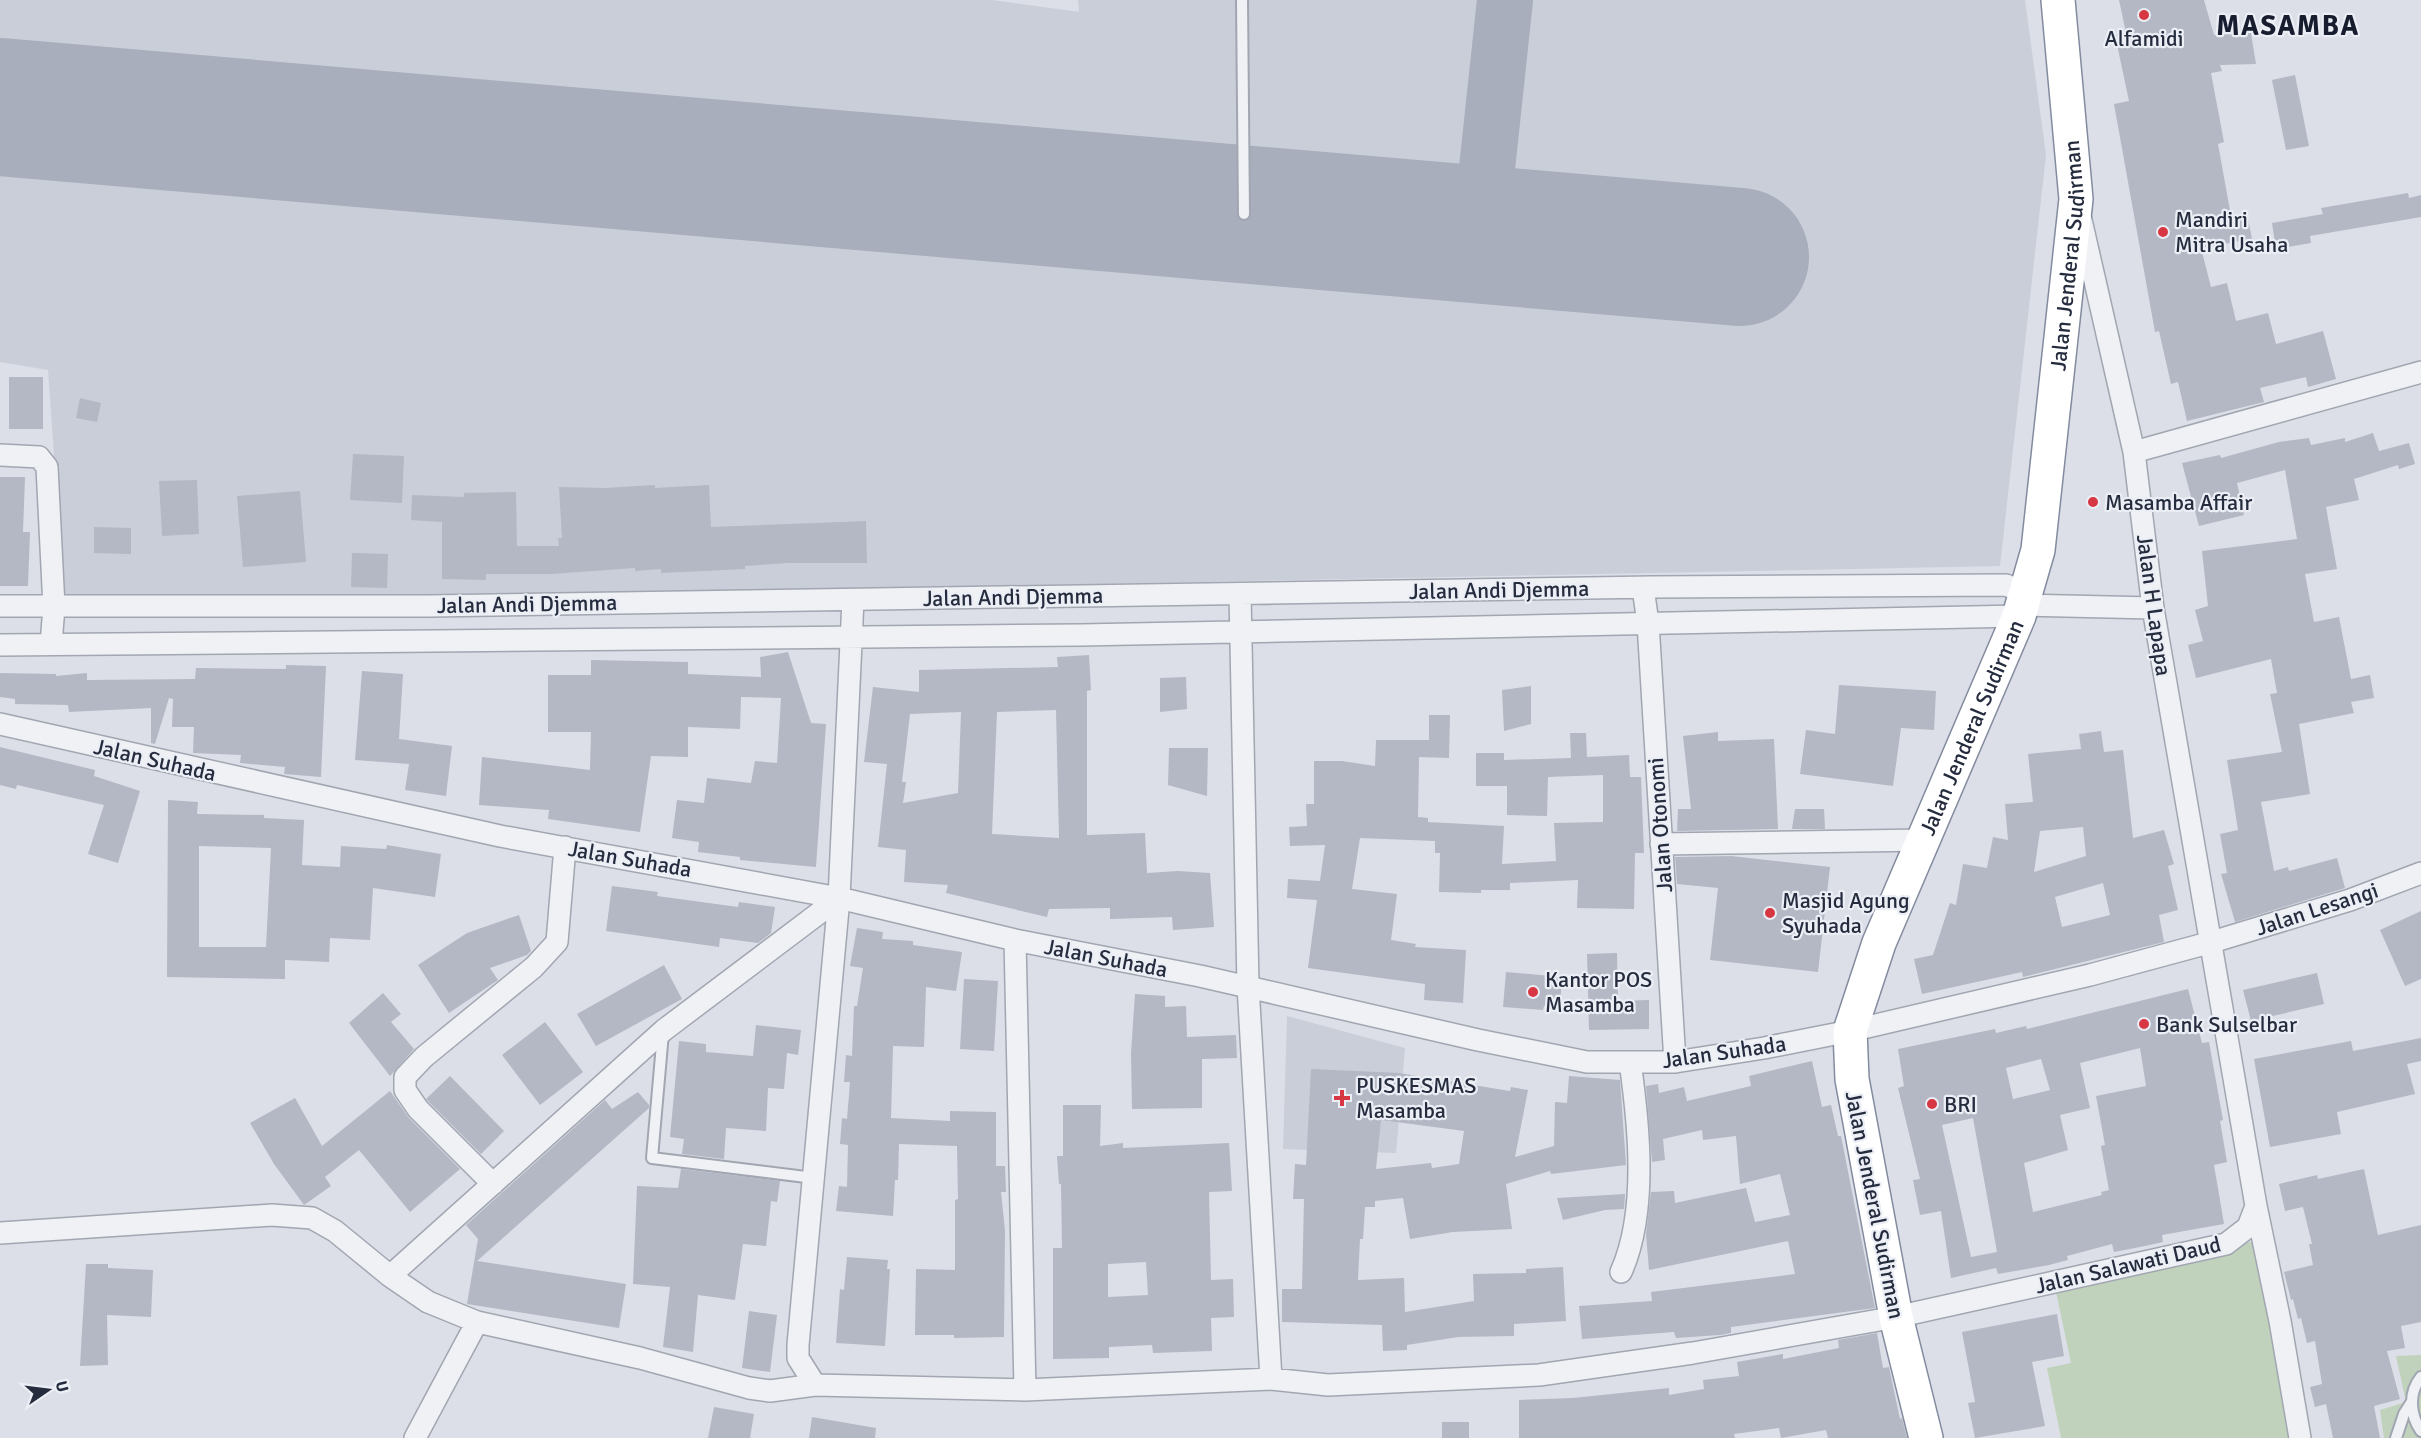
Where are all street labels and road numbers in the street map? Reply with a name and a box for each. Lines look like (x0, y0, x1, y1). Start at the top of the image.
street label: Jalan Jenderal Sudirman (2044, 139, 2090, 372)
street label: Jalan H Lapapa (2131, 532, 2177, 678)
street label: Jalan Andi Djemma (1409, 575, 1589, 605)
street label: Jalan Andi Djemma (923, 582, 1103, 612)
street label: Jalan Andi Djemma (437, 589, 617, 619)
street label: Jalan Jenderal Sudirman (1913, 616, 2029, 839)
street label: Jalan Suhada (91, 733, 219, 787)
street label: Jalan Otonomi (1642, 757, 1678, 893)
street label: Jalan Suhada (566, 835, 694, 883)
street label: Jalan Lesangi (2252, 877, 2382, 941)
street label: Jalan Suhada (1042, 933, 1170, 983)
street label: Jalan Suhada (1660, 1030, 1788, 1074)
street label: Jalan Jenderal Sudirman (1840, 1089, 1910, 1321)
street label: Jalan Salawati Daud (2032, 1230, 2224, 1300)

